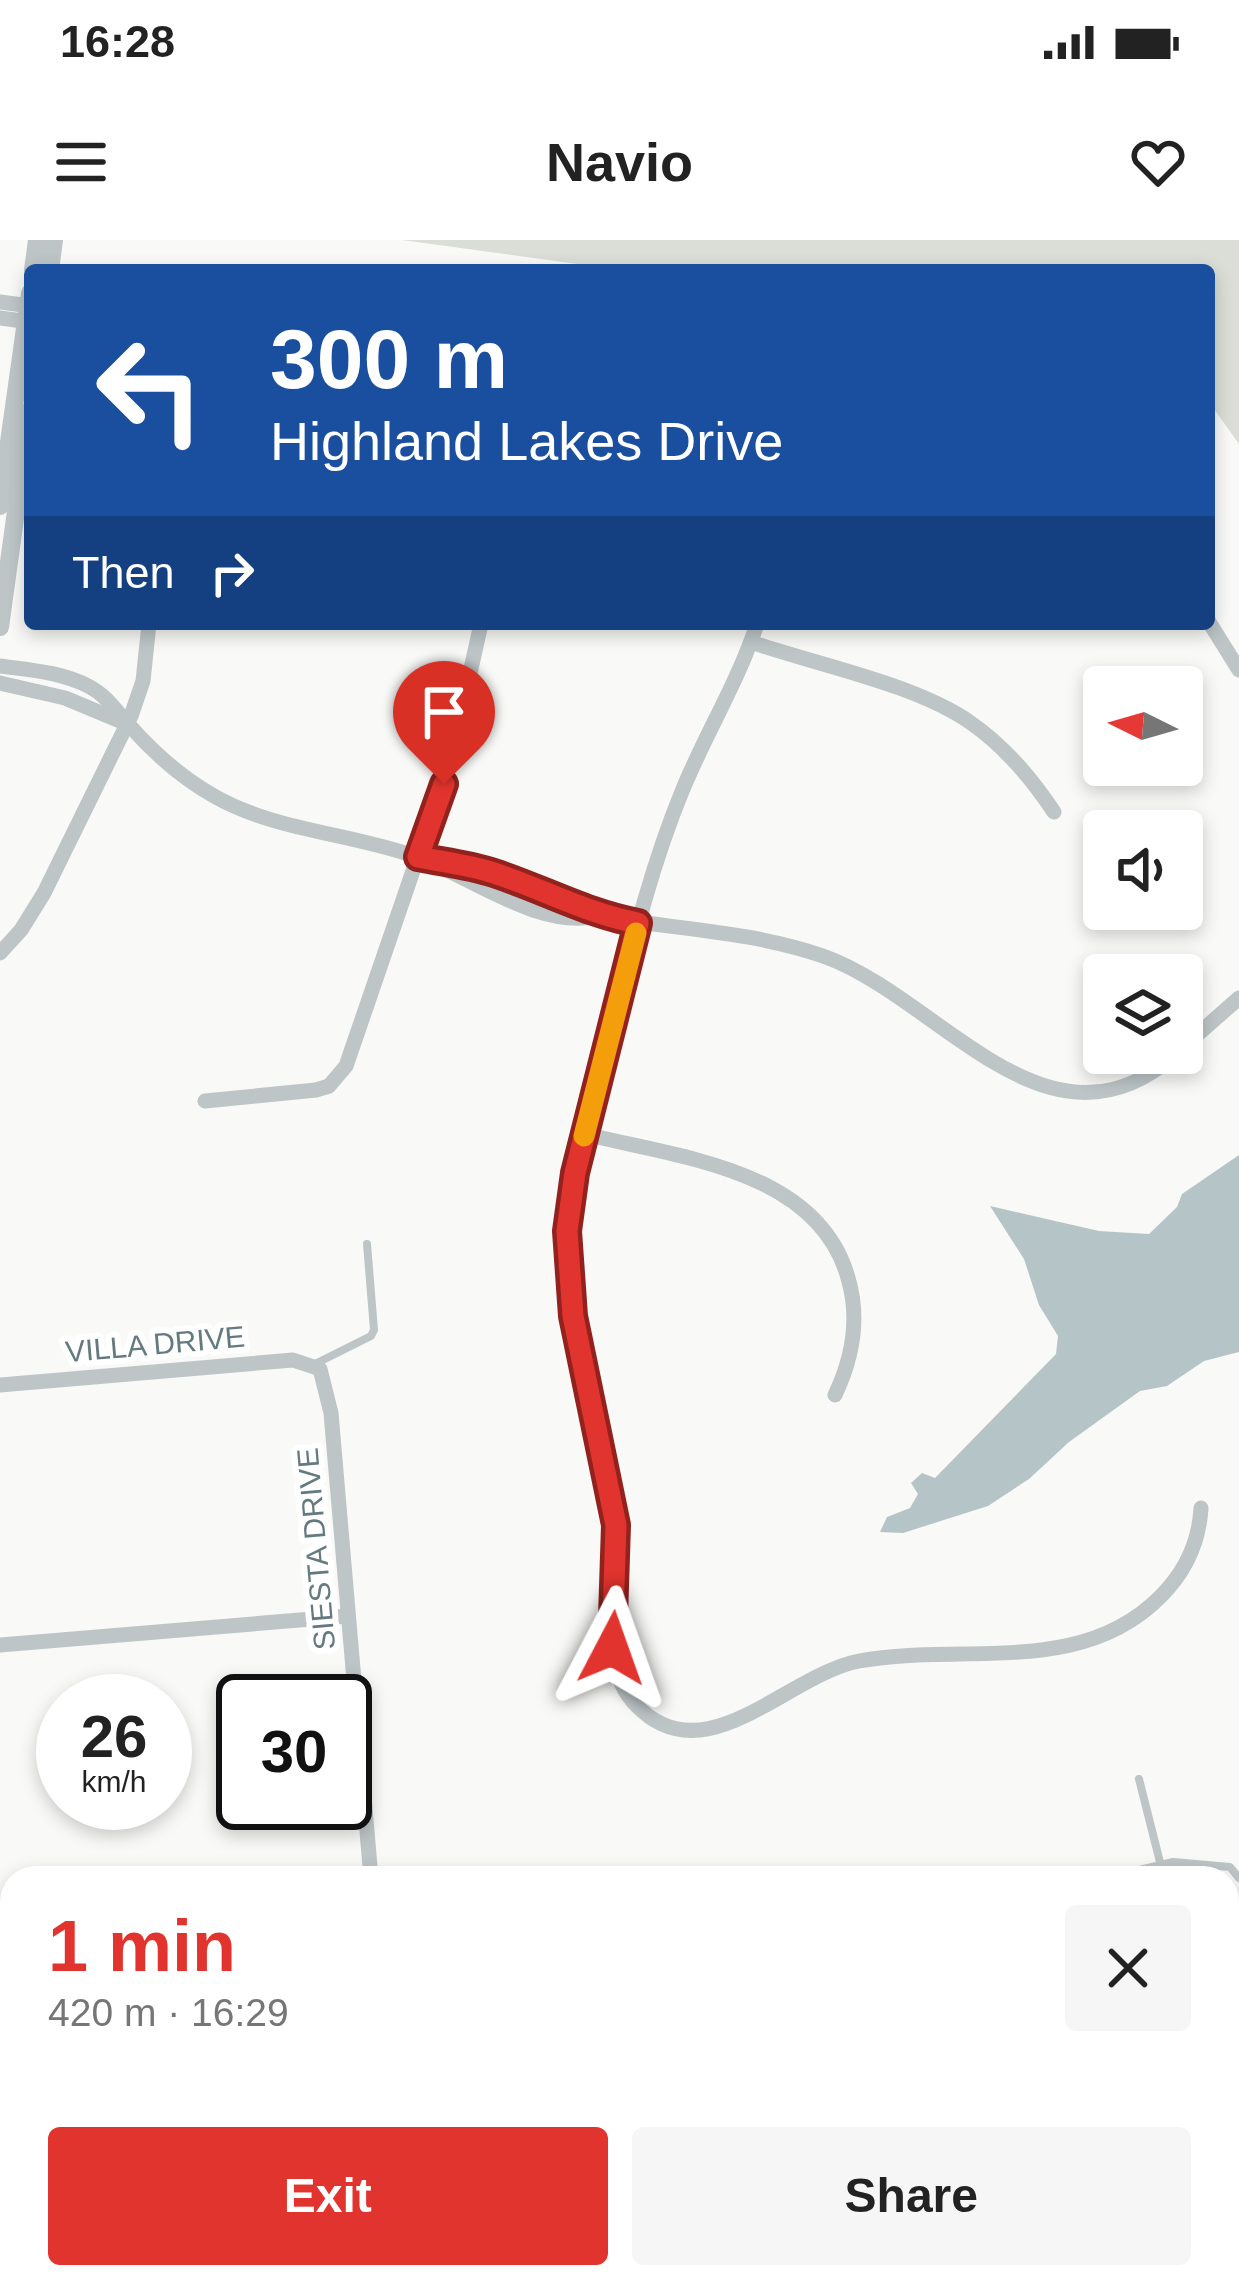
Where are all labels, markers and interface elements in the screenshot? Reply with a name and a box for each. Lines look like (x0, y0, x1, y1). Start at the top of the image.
text: 16:28 (60, 16, 175, 67)
icon: menu (48, 129, 114, 195)
icon: heart (1125, 129, 1191, 195)
text: Navio (546, 132, 693, 192)
icon: left (72, 312, 228, 468)
text: 300 m (270, 312, 508, 406)
text: Highland Lakes Drive (270, 411, 783, 471)
icon: right (199, 540, 265, 606)
text: Then (72, 547, 175, 598)
pin (393, 661, 495, 784)
north arrow (1083, 666, 1203, 786)
map controls (1083, 666, 1203, 1074)
icon: arrive (411, 679, 477, 745)
button: sound (1083, 810, 1203, 930)
button: layers (1083, 954, 1203, 1074)
street label: VILLA DRIVE (64, 1320, 246, 1368)
street label: SIESTA DRIVE (291, 1447, 341, 1651)
position arrow (549, 1585, 675, 1711)
speed limit sign: 30 (216, 1674, 372, 1830)
text: 26 (81, 1703, 147, 1770)
text: km/h (81, 1765, 147, 1798)
button: close (1065, 1905, 1191, 2031)
text: 1 min (48, 1906, 236, 1986)
text: 420 m · 16:29 (48, 1991, 289, 2034)
button: Exit (48, 2127, 608, 2265)
button: Share (632, 2127, 1191, 2265)

